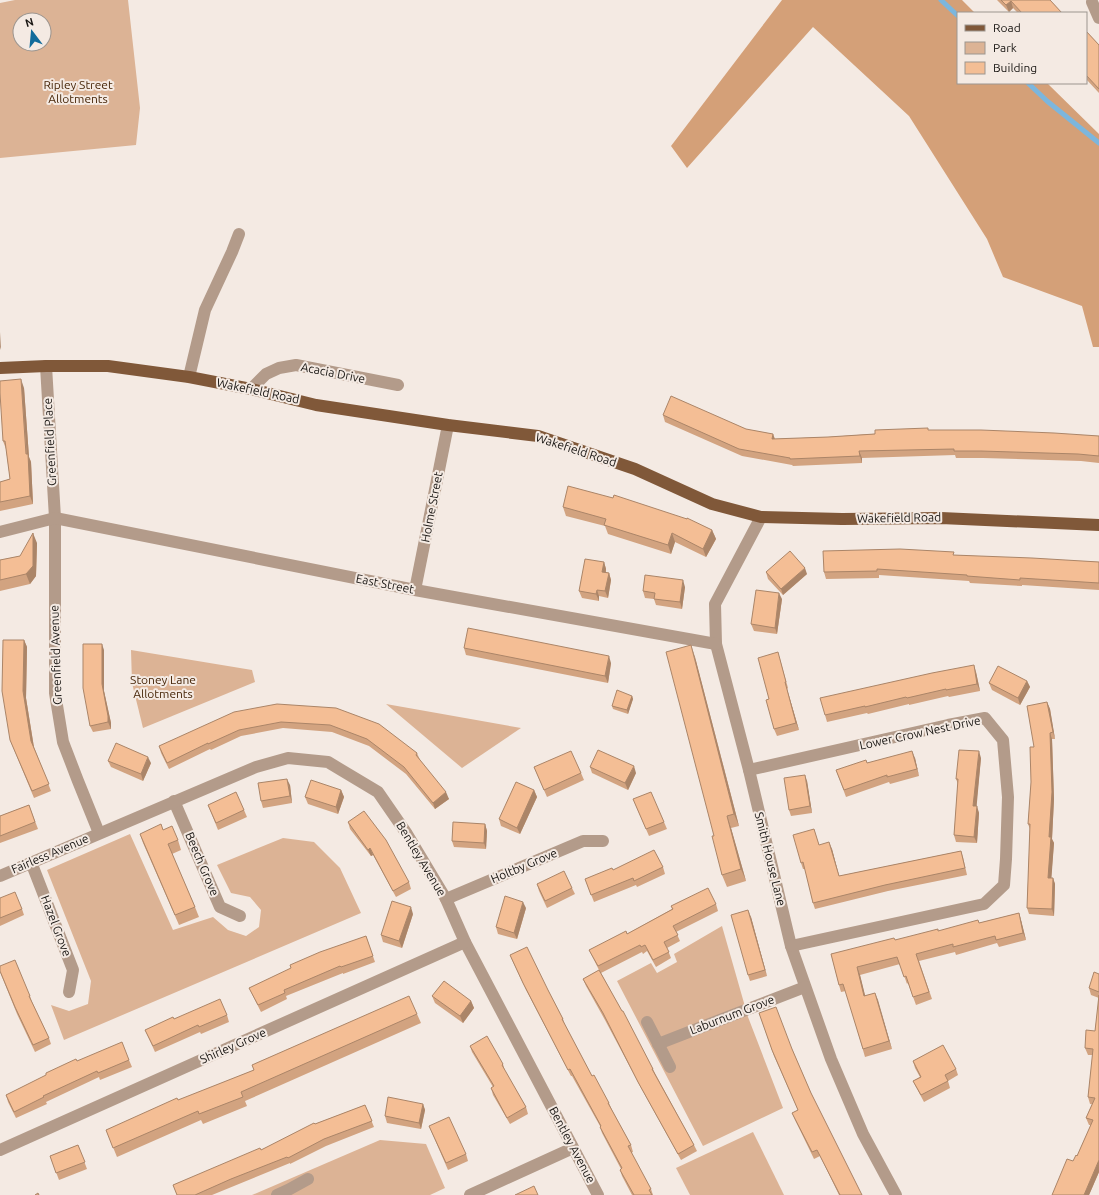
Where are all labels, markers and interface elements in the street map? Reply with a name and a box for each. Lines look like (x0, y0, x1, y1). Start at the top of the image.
north arrow (12, 12, 52, 52)
legend (957, 12, 1087, 84)
text: N (24, 15, 35, 29)
text: Road (993, 21, 1021, 34)
text: Park (993, 41, 1017, 54)
text: Building (993, 61, 1037, 74)
park label: Ripley Street Allotments (43, 78, 113, 105)
street label: Acacia Drive (300, 360, 366, 385)
street label: Wakefield Road (216, 375, 301, 406)
street label: Greenfield Place (41, 398, 58, 486)
street label: Wakefield Road (534, 430, 618, 469)
street label: Holme Street (418, 470, 445, 543)
street label: Wakefield Road (857, 510, 941, 525)
street label: East Street (355, 571, 416, 596)
street label: Greenfield Avenue (47, 605, 64, 705)
park label: Stoney Lane Allotments (130, 673, 196, 700)
street label: Lower Crow Nest Drive (858, 713, 982, 752)
street label: Smith House Lane (753, 811, 788, 907)
street label: Bentley Avenue (394, 819, 449, 898)
street label: Beech Grove (183, 830, 222, 898)
street label: Fairless Avenue (9, 831, 90, 876)
street label: Holtby Grove (489, 846, 559, 885)
street label: Hazel Grove (39, 893, 74, 958)
street label: Laburnum Grove (688, 992, 776, 1037)
street label: Shirley Grove (198, 1025, 268, 1066)
street label: Bentley Avenue (547, 1104, 598, 1185)

